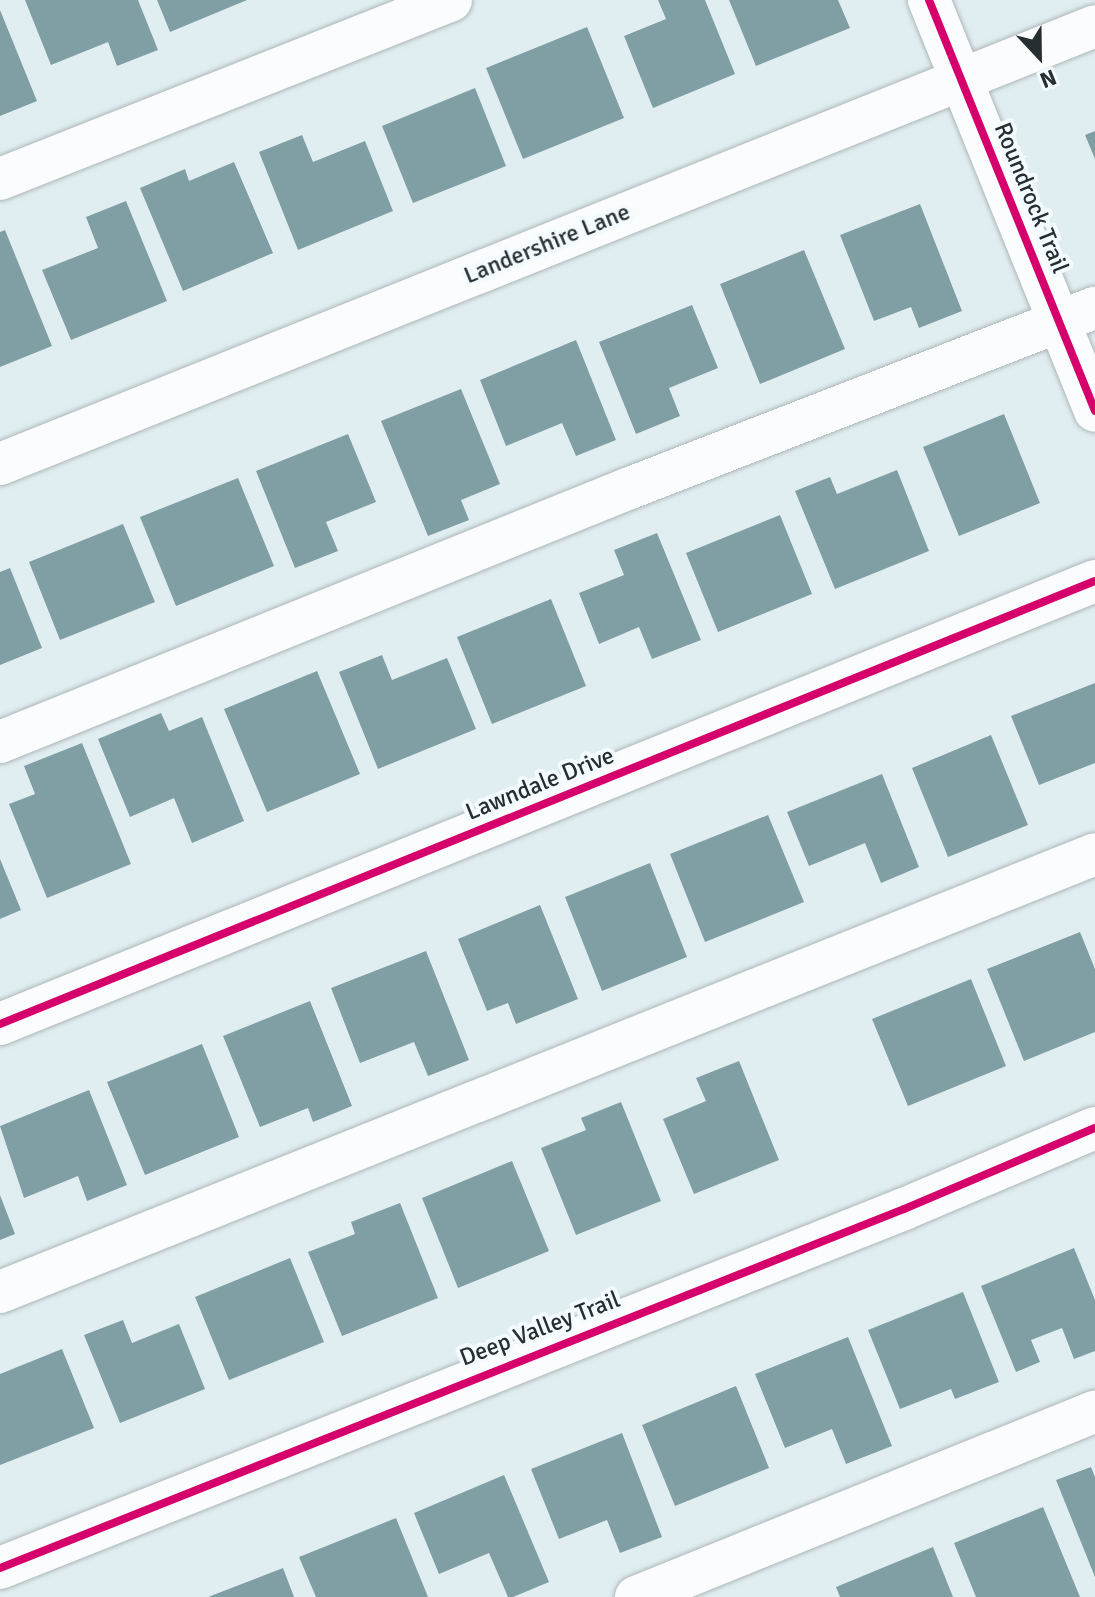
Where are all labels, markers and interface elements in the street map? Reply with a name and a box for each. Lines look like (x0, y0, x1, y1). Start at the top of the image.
north arrow (999, 16, 1079, 96)
text: N (1036, 63, 1060, 94)
street label: Roundrock Trail (988, 118, 1074, 278)
street label: Landershire Lane (460, 198, 634, 290)
street label: Lawndale Drive (462, 741, 618, 827)
street label: Deep Valley Trail (456, 1285, 624, 1373)

